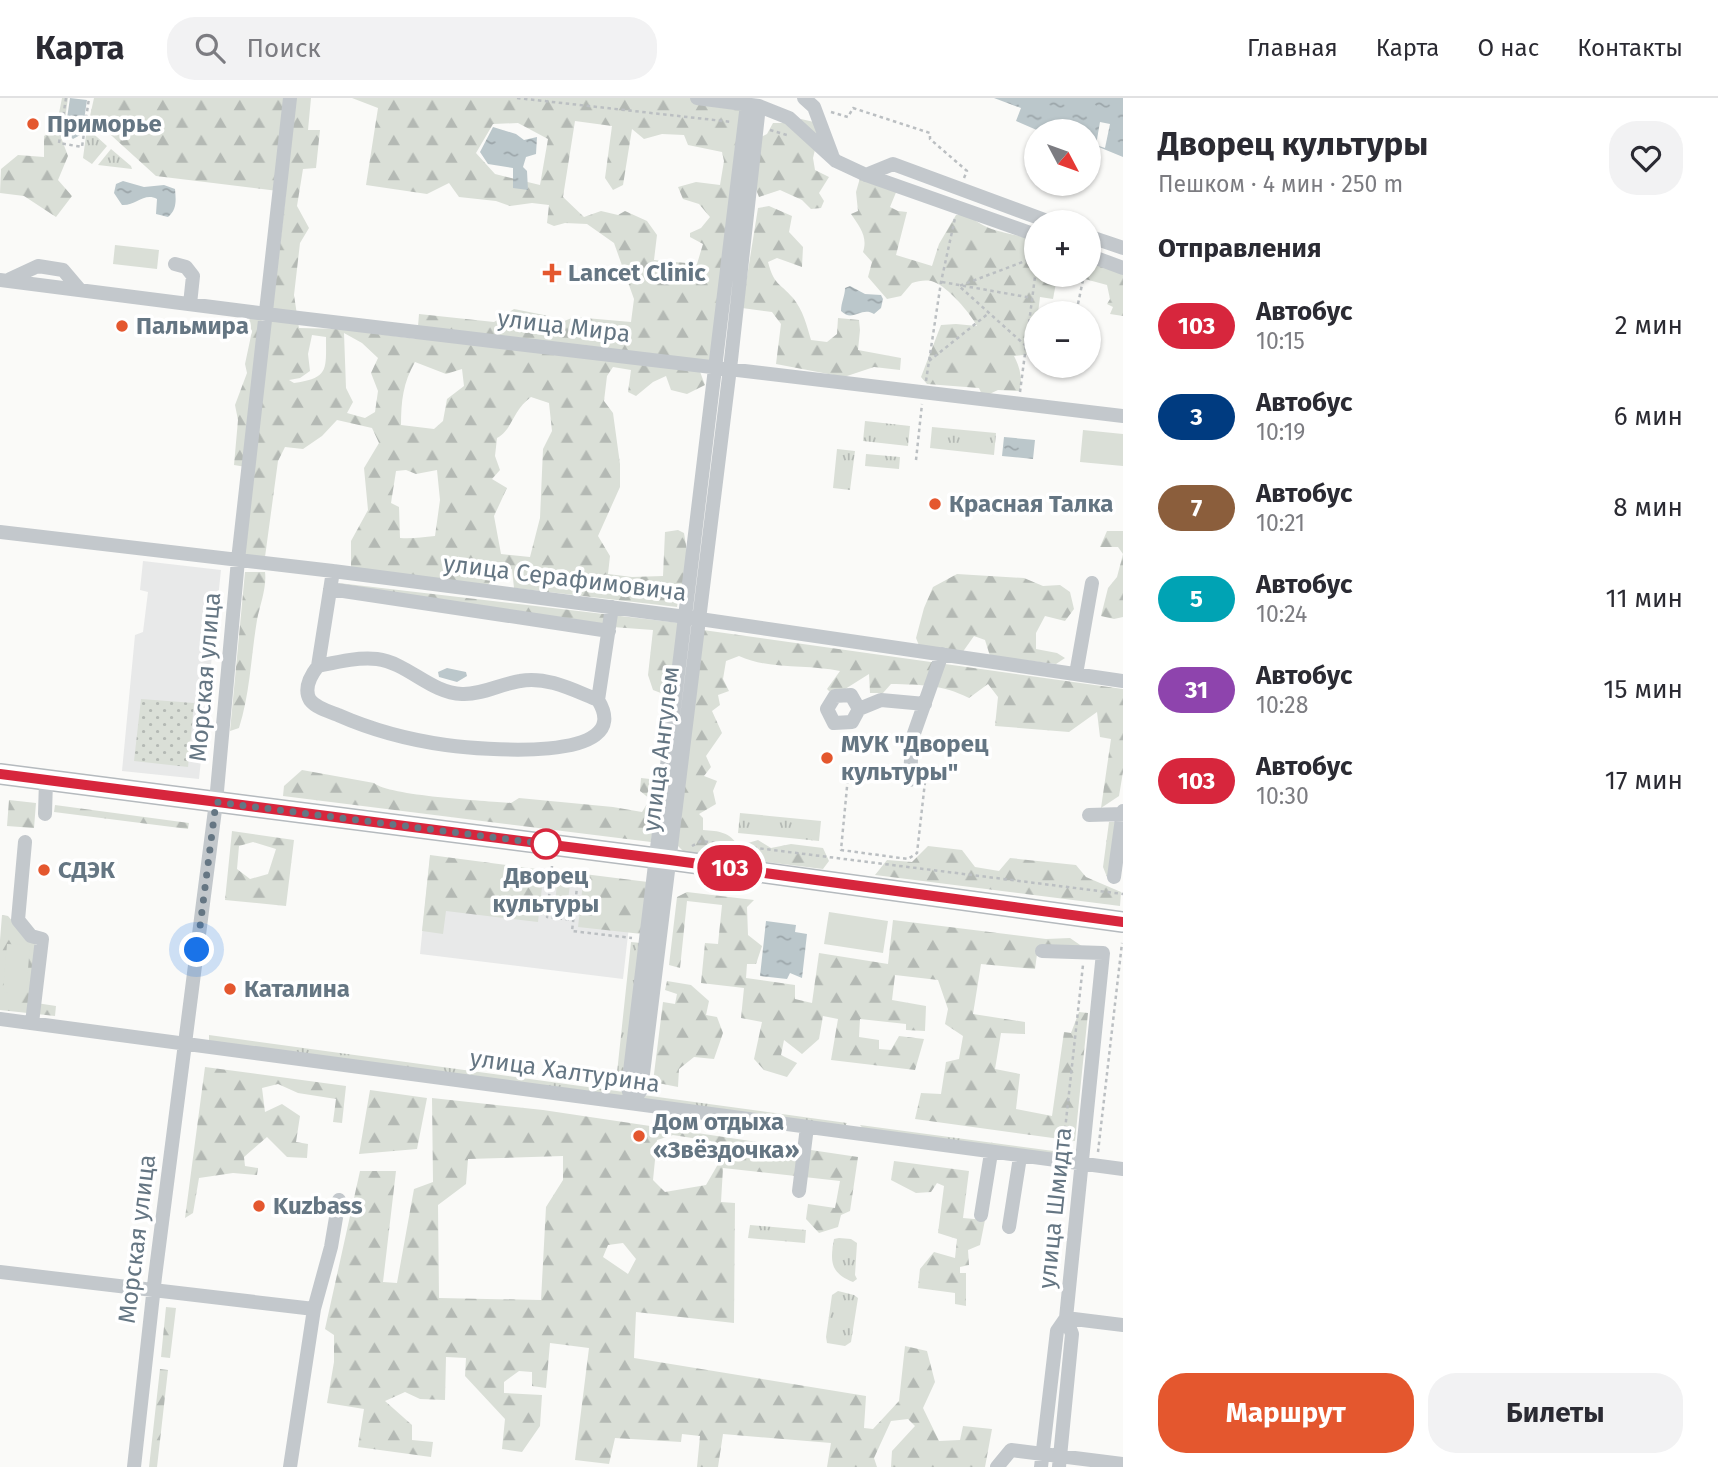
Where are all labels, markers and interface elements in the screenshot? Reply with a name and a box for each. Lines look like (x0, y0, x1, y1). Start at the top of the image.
search box (167, 17, 657, 80)
text: Карта (35, 28, 125, 68)
icon: search (191, 29, 229, 67)
text: Поиск (247, 33, 321, 64)
text: Главная (1247, 34, 1338, 62)
text: Карта (1376, 34, 1439, 62)
text: О нас (1477, 34, 1539, 62)
text: Контакты (1577, 34, 1683, 62)
place label: Приморье (47, 110, 162, 138)
marker: Приморье (25, 116, 41, 132)
north arrow (1024, 119, 1101, 196)
map controls (1024, 119, 1101, 378)
button: heart (1609, 121, 1683, 195)
text: Дворец культуры (1158, 124, 1428, 164)
text: Пешком · 4 мин · 250 m (1158, 170, 1403, 198)
button: + (1024, 210, 1101, 287)
text: Отправления (1158, 233, 1321, 264)
place label: Lancet Clinic (568, 259, 706, 287)
marker: Lancet Clinic (542, 263, 562, 283)
text: Автобус (1256, 296, 1353, 327)
button: − (1024, 301, 1101, 378)
street label: улица Мира (496, 304, 632, 348)
text: 2 мин (1615, 310, 1683, 341)
place label: Пальмира (136, 312, 249, 340)
text: 103 (1178, 312, 1215, 340)
marker: Пальмира (114, 318, 130, 334)
text: 10:15 (1256, 327, 1305, 355)
text: Автобус (1256, 387, 1353, 418)
text: 6 мин (1614, 401, 1683, 432)
text: 3 (1190, 403, 1203, 431)
text: 10:19 (1256, 418, 1305, 446)
text: Автобус (1256, 478, 1353, 509)
place label: Красная Талка (949, 490, 1114, 518)
text: 8 мин (1613, 492, 1683, 523)
text: 7 (1191, 494, 1202, 522)
marker: Красная Талка (927, 496, 943, 512)
text: 10:21 (1256, 509, 1305, 537)
street label: улица Серафимовича (442, 549, 688, 607)
text: Автобус (1256, 569, 1353, 600)
text: 11 мин (1605, 583, 1683, 614)
text: 5 (1190, 585, 1203, 613)
street label: Морская улица (184, 591, 226, 763)
text: 10:24 (1256, 600, 1307, 628)
text: Автобус (1256, 660, 1353, 691)
street label: улица Ангулем (637, 665, 685, 833)
text: 15 мин (1603, 674, 1683, 705)
text: 31 (1185, 676, 1208, 704)
text: 10:28 (1256, 691, 1308, 719)
place label: МУК "Дворец культуры" (841, 730, 989, 786)
marker: МУК "Дворец культуры" (819, 750, 835, 766)
text: Автобус (1256, 751, 1353, 782)
text: 17 мин (1605, 765, 1683, 796)
text: 103 (1178, 767, 1215, 795)
text: 10:30 (1256, 782, 1309, 810)
marker: Дворец культуры (531, 829, 561, 859)
line badge: 103 (690, 845, 770, 891)
text: 103 (711, 854, 749, 882)
place label: СДЭК (58, 856, 116, 884)
marker: СДЭК (36, 862, 52, 878)
place label: Дворец культуры (493, 862, 599, 918)
your location (179, 932, 214, 967)
place label: Каталина (244, 975, 350, 1003)
marker: Каталина (222, 981, 238, 997)
street label: улица Халтурина (468, 1044, 662, 1098)
place label: Дом отдыха «Звёздочка» (652, 1108, 800, 1164)
street label: улица Шмидта (1033, 1126, 1077, 1290)
marker: Дом отдыха «Звёздочка» (631, 1128, 647, 1144)
street label: Морская улица (113, 1153, 161, 1325)
place label: Kuzbass (273, 1192, 363, 1220)
marker: Kuzbass (251, 1198, 267, 1214)
button: Маршрут (1158, 1373, 1414, 1453)
button: Билеты (1428, 1373, 1683, 1453)

